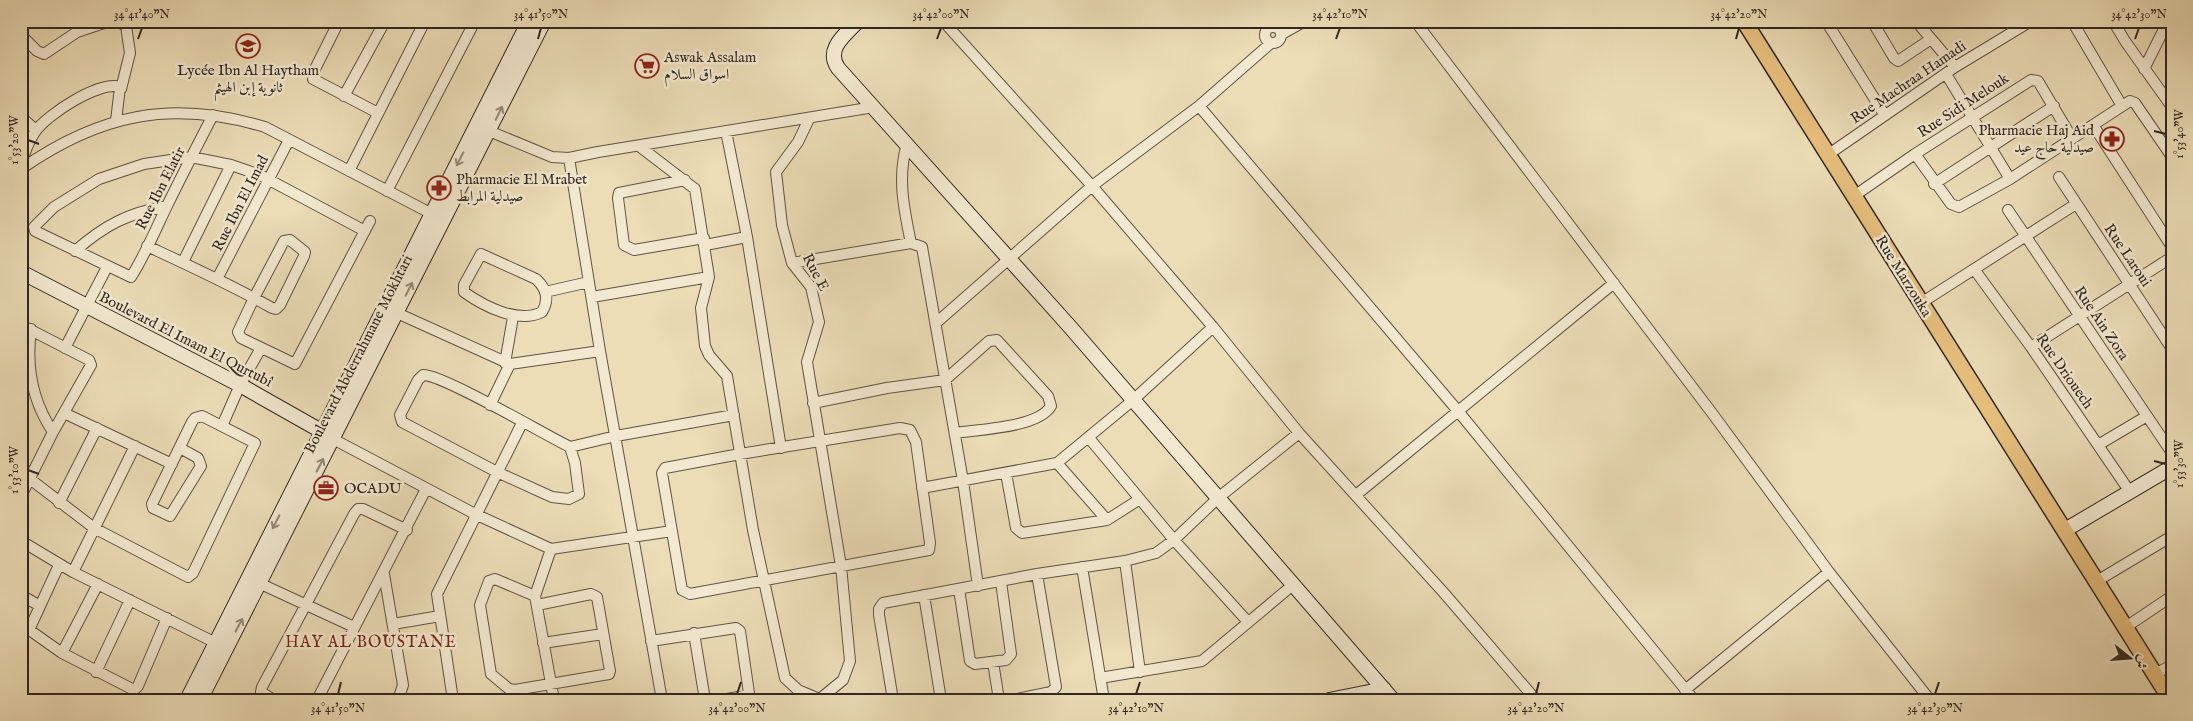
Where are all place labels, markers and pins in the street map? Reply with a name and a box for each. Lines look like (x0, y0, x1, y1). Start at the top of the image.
school or university icon: Lycée Ibn Al Haytham ثانوية إبن الهيثم (235, 33, 261, 59)
place label: Aswak Assalam اسواق السلام (663, 48, 757, 87)
supermarket icon: Aswak Assalam اسواق السلام (634, 53, 660, 79)
place label: Lycée Ibn Al Haytham ثانوية إبن الهيثم (177, 61, 319, 102)
place label: Pharmacie Haj Aid صيدلية حاج عيد (1978, 121, 2095, 160)
pharmacy icon: Pharmacie Haj Aid صيدلية حاج عيد (2099, 126, 2125, 152)
place label: Pharmacie El Mrabet صيدلية المرابط (456, 170, 587, 206)
pharmacy icon: Pharmacie El Mrabet صيدلية المرابط (426, 175, 452, 201)
office icon: OCADU (313, 475, 339, 501)
place label: OCADU (344, 479, 402, 498)

